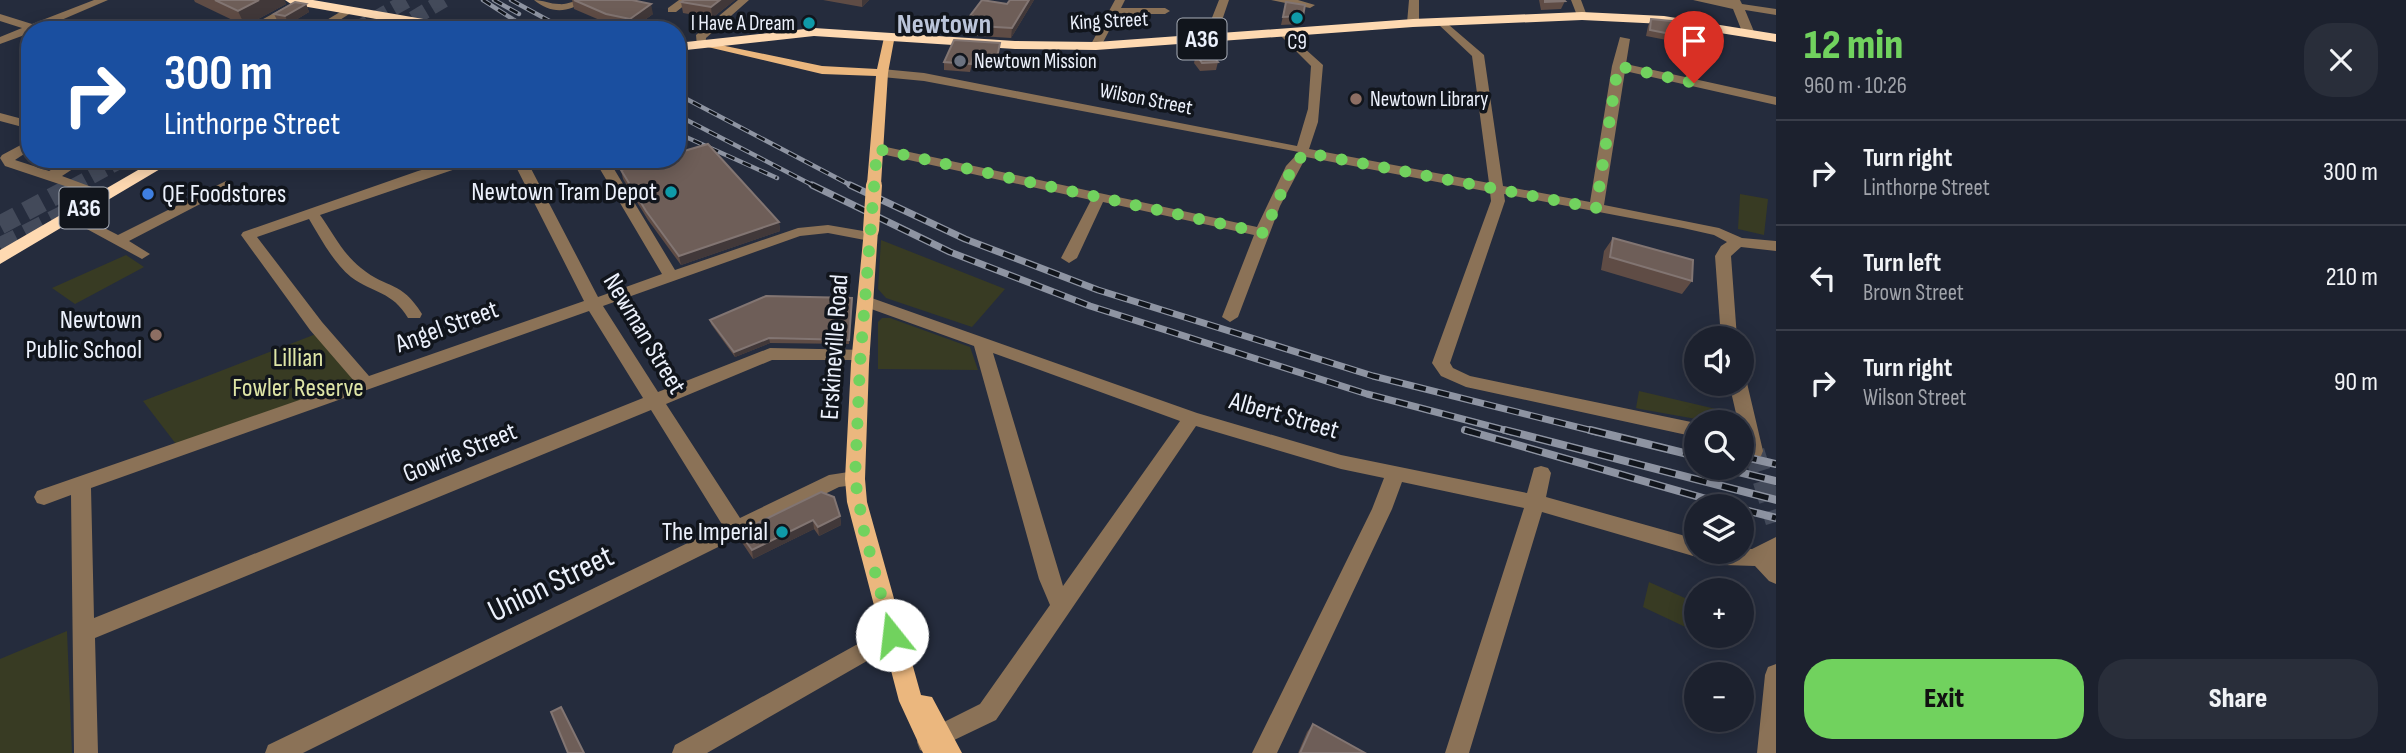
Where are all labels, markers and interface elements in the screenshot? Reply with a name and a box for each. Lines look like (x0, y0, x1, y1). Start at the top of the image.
street label: King Street (1069, 6, 1149, 36)
district label: Newtown (897, 8, 991, 41)
marker: C9 (1289, 10, 1305, 26)
place label: I Have A Dream (691, 11, 795, 36)
pin (1664, 11, 1724, 83)
marker: I Have A Dream (801, 15, 817, 31)
road number: A36 (1178, 18, 1226, 60)
text: 12 min (1804, 20, 1903, 71)
icon: arrive (1675, 22, 1713, 60)
button: close (2304, 23, 2378, 97)
place label: C9 (1287, 30, 1307, 55)
text: 300 m (164, 45, 273, 104)
icon: right (49, 49, 140, 140)
place label: Newtown Mission (974, 49, 1097, 74)
marker: Newtown Mission (952, 53, 968, 69)
text: 960 m · 10:26 (1804, 72, 1907, 100)
street label: Wilson Street (1097, 78, 1195, 120)
place label: Newtown Library (1370, 87, 1488, 112)
marker: Newtown Library (1348, 91, 1364, 107)
text: Linthorpe Street (164, 105, 340, 144)
text: Turn right (1863, 143, 1952, 174)
icon: right (1804, 154, 1842, 192)
text: 300 m (2323, 157, 2378, 188)
text: Linthorpe Street (1863, 174, 1990, 202)
place label: Newtown Tram Depot (471, 177, 657, 208)
place label: QE Foodstores (162, 179, 286, 210)
marker: Newtown Tram Depot (663, 184, 679, 200)
marker: QE Foodstores (140, 186, 156, 202)
road number: A36 (60, 188, 108, 229)
text: Turn left (1863, 248, 1941, 279)
icon: left (1804, 259, 1842, 297)
text: 210 m (2326, 262, 2378, 293)
street label: Newman Street (596, 268, 692, 400)
street label: Erskineville Road (814, 273, 856, 421)
text: Brown Street (1863, 279, 1964, 307)
street label: Angel Street (390, 294, 503, 360)
place label: Newtown Public School (26, 305, 142, 366)
map controls (1684, 326, 1754, 732)
button: sound (1684, 326, 1754, 396)
marker: Newtown Public School (148, 327, 164, 343)
park label: Lillian Fowler Reserve (232, 343, 364, 404)
text: Turn right (1863, 353, 1952, 384)
icon: right (1804, 364, 1842, 402)
text: 90 m (2334, 367, 2378, 398)
text: Wilson Street (1863, 384, 1966, 412)
street label: Albert Street (1225, 385, 1342, 446)
button: search (1684, 410, 1754, 480)
street label: Gowrie Street (399, 416, 522, 490)
button: layers (1684, 494, 1754, 564)
place label: The Imperial (662, 517, 768, 548)
marker: The Imperial (774, 524, 790, 540)
street label: Union Street (482, 537, 620, 631)
button: + (1684, 578, 1754, 648)
position arrow (855, 598, 929, 672)
button: Exit (1804, 659, 2084, 739)
button: Share (2098, 659, 2378, 739)
button: − (1684, 662, 1754, 732)

